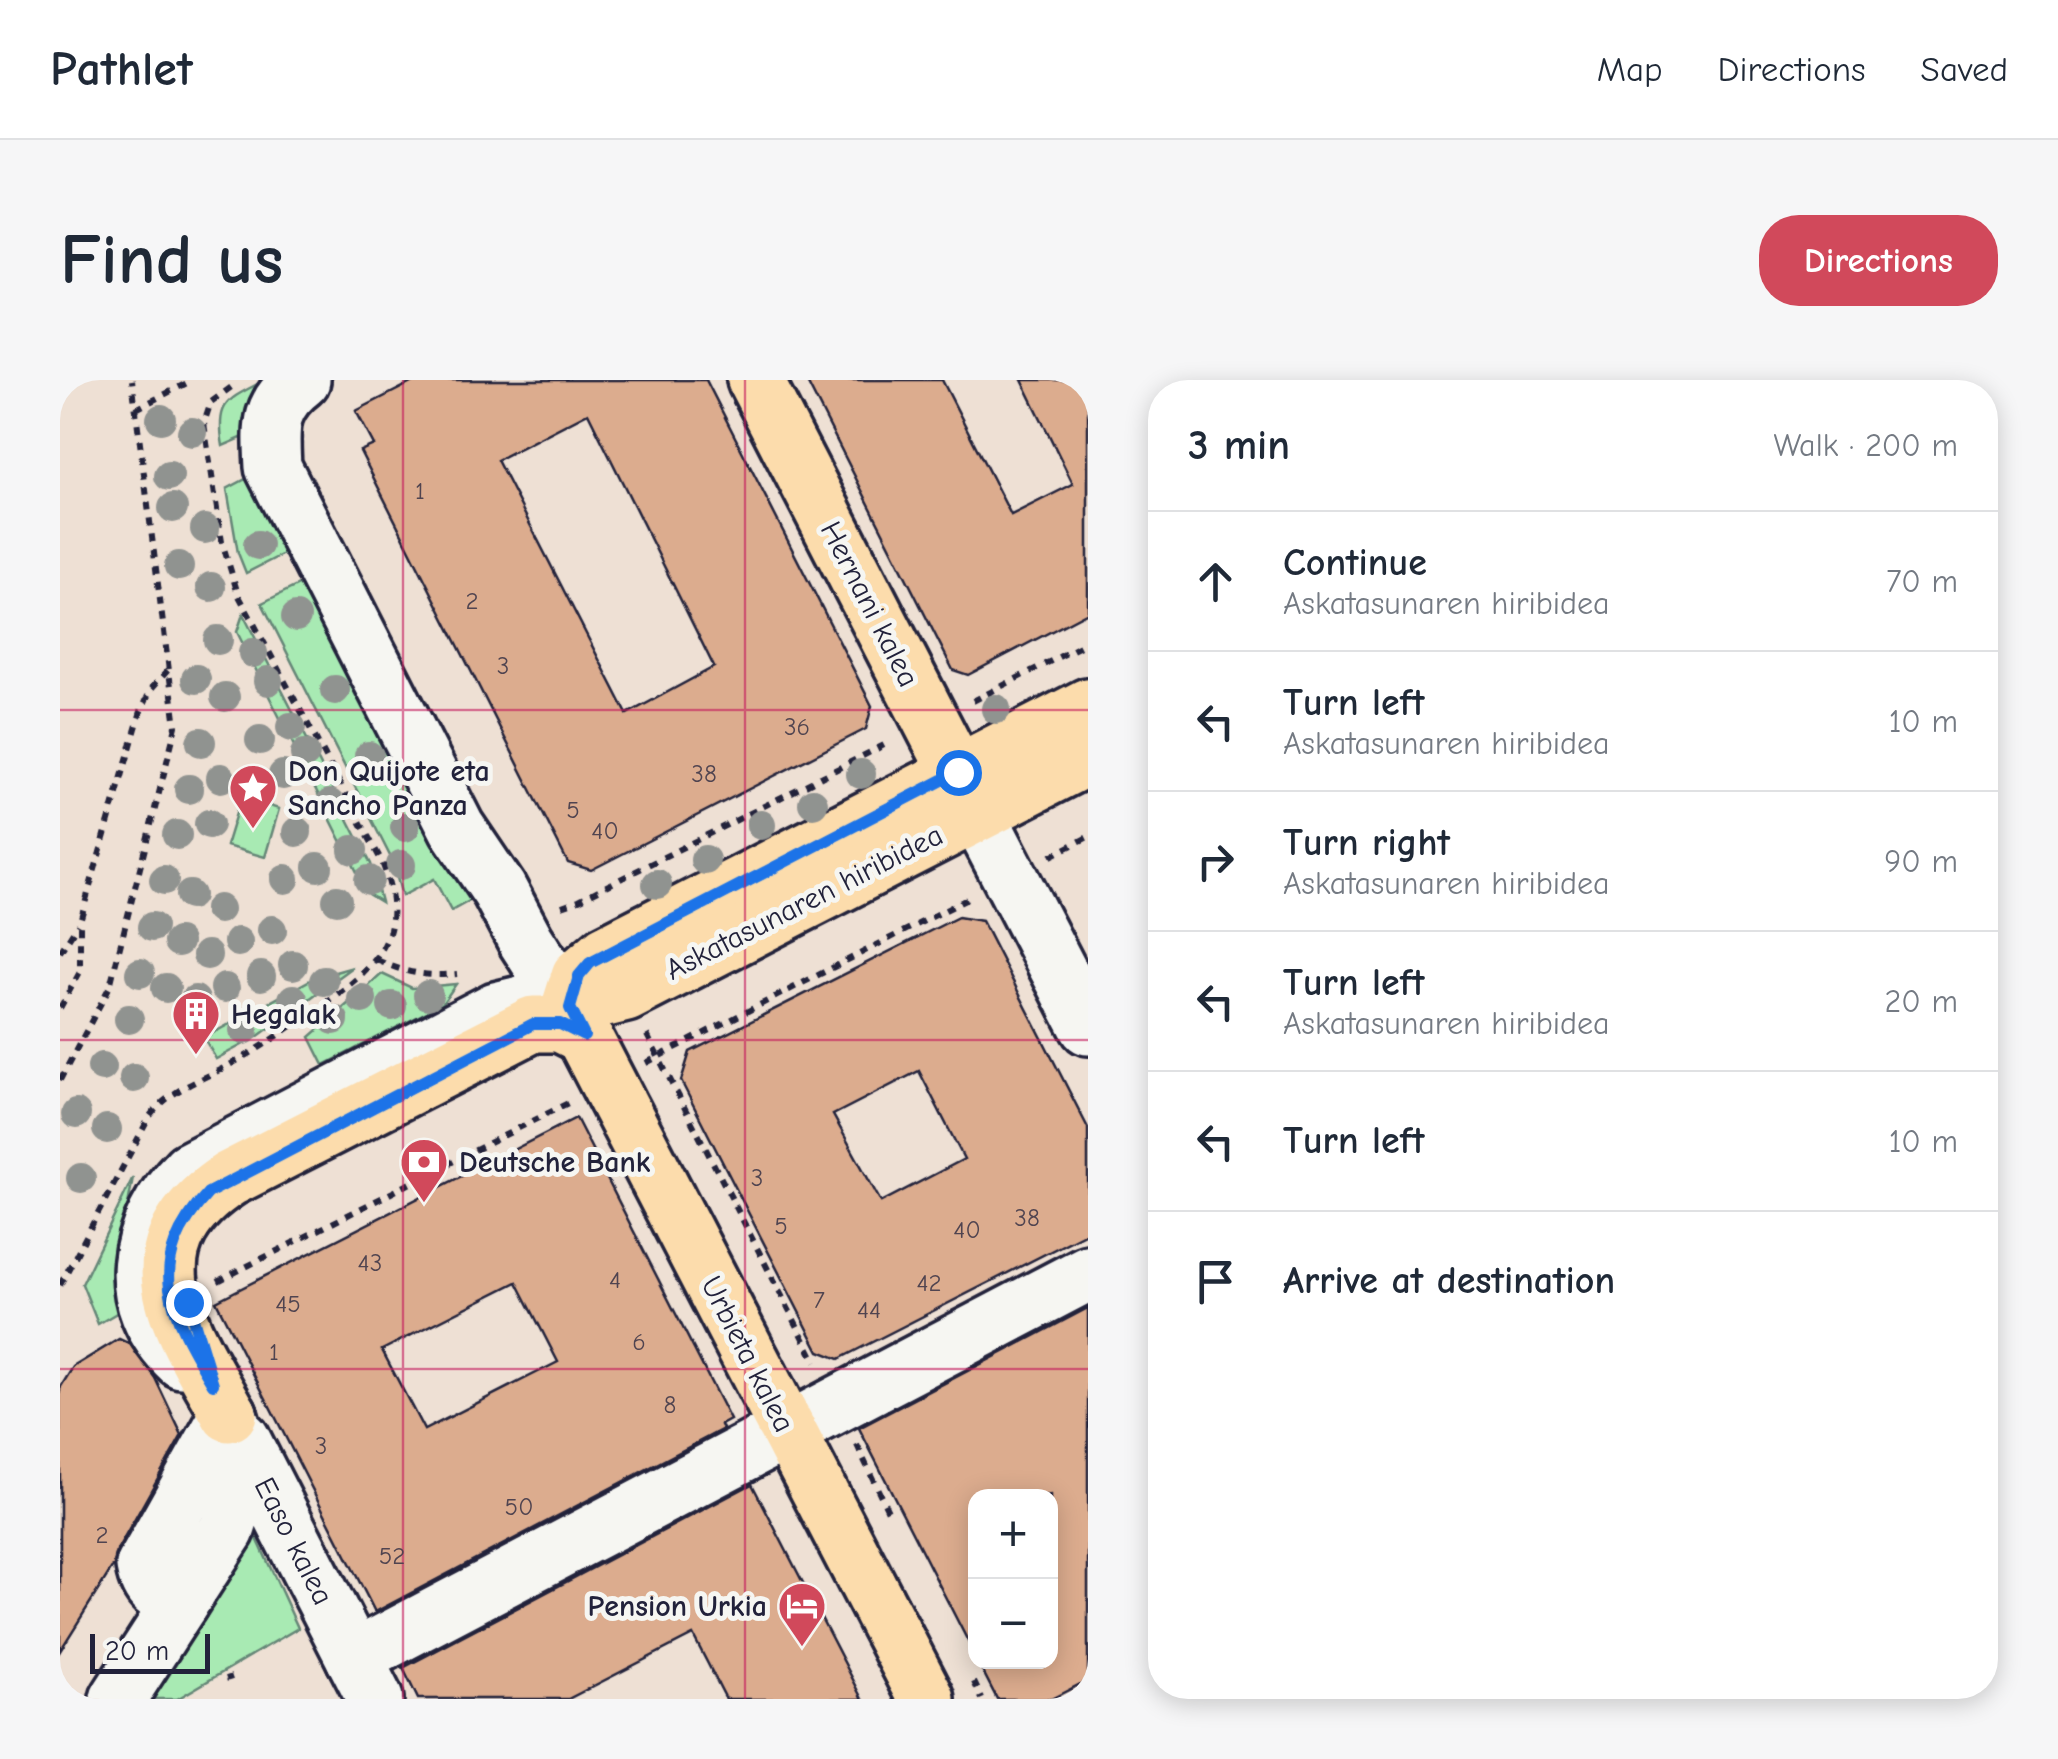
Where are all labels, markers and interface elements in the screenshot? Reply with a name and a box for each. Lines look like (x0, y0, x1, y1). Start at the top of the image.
text: Pathlet (50, 42, 193, 97)
text: Map (1597, 49, 1663, 90)
text: Directions (1718, 49, 1866, 90)
text: Saved (1921, 49, 2008, 90)
button: Directions (1759, 215, 1998, 306)
text: Find us (60, 220, 283, 301)
text: 3 min (1188, 421, 1290, 470)
text: Walk · 200 m (1774, 427, 1958, 464)
house number: 1 (415, 476, 425, 505)
street label: Hernani kalea (813, 516, 926, 693)
text: Continue (1283, 541, 1427, 585)
icon: ahead (1188, 554, 1243, 609)
text: 70 m (1886, 563, 1958, 600)
text: Askatasunaren hiribidea (1283, 585, 1610, 622)
house number: 2 (465, 586, 479, 615)
house number: 3 (497, 651, 509, 680)
text: Turn left (1283, 681, 1424, 725)
icon: left (1188, 694, 1243, 749)
text: 10 m (1889, 703, 1958, 740)
house number: 36 (784, 712, 810, 741)
text: Askatasunaren hiribidea (1283, 725, 1610, 762)
route start (936, 750, 982, 796)
place label: Don Quijote eta Sancho Panza (288, 754, 490, 823)
house number: 38 (691, 759, 717, 788)
place icon: Don Quijote eta Sancho Panza (227, 762, 279, 830)
house number: 5 (566, 795, 580, 824)
house number: 40 (591, 816, 619, 845)
street label: Askatasunaren hiribidea (660, 817, 949, 988)
text: Turn right (1283, 821, 1450, 865)
icon: right (1188, 834, 1243, 889)
text: 90 m (1884, 843, 1958, 880)
text: Askatasunaren hiribidea (1283, 865, 1610, 902)
text: Turn left (1283, 961, 1424, 1005)
icon: left (1188, 974, 1243, 1029)
text: 20 m (1885, 983, 1958, 1020)
building icon: Hegalak (170, 988, 222, 1056)
place label: Hegalak (231, 997, 336, 1032)
text: Askatasunaren hiribidea (1283, 1005, 1610, 1042)
icon: left (1188, 1114, 1243, 1169)
text: Turn left (1283, 1119, 1424, 1163)
text: 10 m (1889, 1123, 1958, 1160)
bank icon: Deutsche Bank (398, 1136, 450, 1204)
place label: Deutsche Bank (459, 1145, 651, 1180)
house number: 3 (751, 1163, 763, 1192)
house number: 38 (1014, 1203, 1040, 1232)
house number: 5 (774, 1211, 788, 1240)
house number: 40 (953, 1215, 981, 1244)
house number: 43 (358, 1248, 382, 1277)
icon: arrive (1188, 1254, 1243, 1309)
text: Arrive at destination (1283, 1259, 1615, 1303)
house number: 4 (609, 1265, 621, 1294)
house number: 42 (916, 1268, 942, 1297)
street label: Urbieta kalea (693, 1270, 802, 1438)
route end (166, 1280, 212, 1326)
house number: 7 (813, 1285, 825, 1314)
house number: 45 (275, 1289, 301, 1318)
house number: 44 (857, 1295, 881, 1324)
house number: 6 (632, 1327, 646, 1356)
house number: 1 (269, 1337, 279, 1366)
house number: 8 (664, 1390, 676, 1419)
house number: 3 (315, 1431, 327, 1460)
street label: Easo kalea (247, 1472, 341, 1611)
map controls (968, 1489, 1058, 1669)
button: + (968, 1489, 1058, 1579)
house number: 50 (505, 1492, 533, 1521)
house number: 2 (95, 1520, 109, 1549)
house number: 52 (379, 1541, 405, 1570)
button: − (968, 1579, 1058, 1669)
hotel icon: Pension Urkia (776, 1580, 828, 1648)
place label: Pension Urkia (588, 1589, 767, 1624)
scale bar (90, 1629, 210, 1674)
text: 20 m (105, 1635, 169, 1667)

